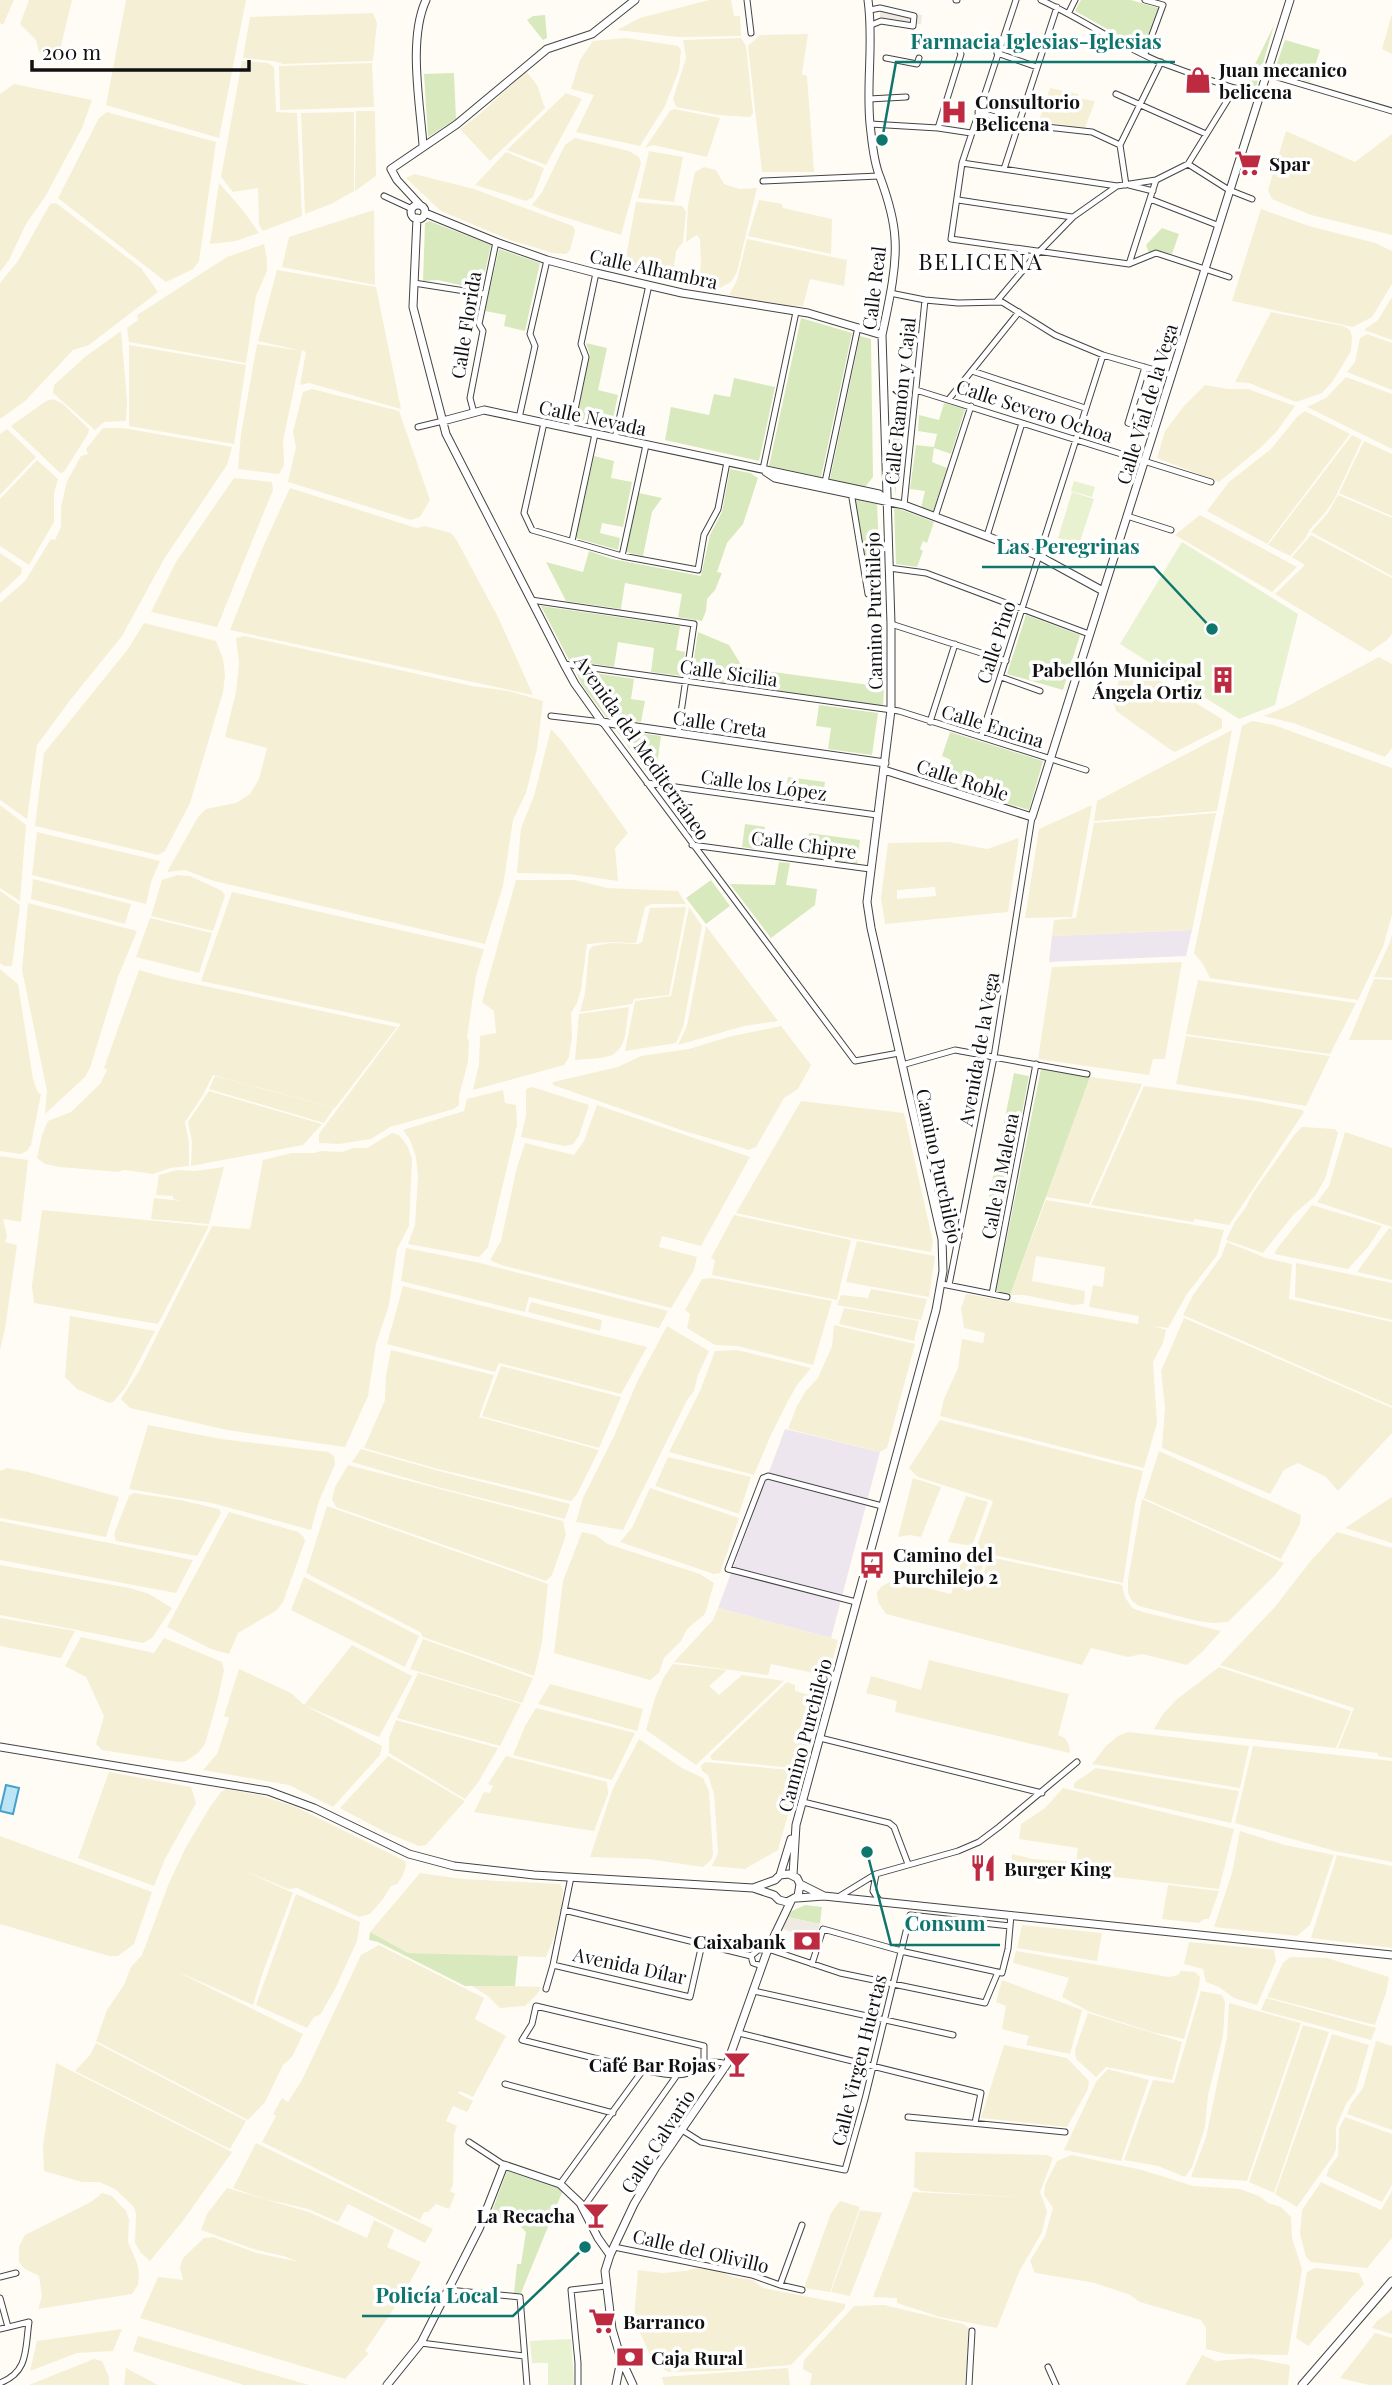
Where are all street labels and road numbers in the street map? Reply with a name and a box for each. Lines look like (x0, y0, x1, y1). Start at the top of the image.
street label: Calle Alhambra (588, 242, 721, 294)
street label: Calle Real (855, 244, 891, 331)
street label: Calle Florida (444, 269, 486, 381)
street label: Calle Ramón y Cajal (877, 315, 921, 486)
street label: Calle Vial de la Vega (1109, 320, 1183, 488)
street label: Calle Severo Ochoa (953, 372, 1117, 448)
street label: Calle Nevada (537, 393, 650, 441)
street label: Camino Purchilejo (859, 532, 887, 690)
street label: Calle Pino (969, 597, 1021, 687)
street label: Avenida del Mediterráneo (569, 649, 717, 845)
street label: Calle Sicilia (678, 652, 780, 692)
street label: Calle Encina (938, 697, 1048, 753)
street label: Calle Creta (671, 704, 769, 743)
street label: Calle Roble (913, 752, 1013, 806)
street label: Calle los López (699, 762, 829, 806)
street label: Calle Chipre (750, 824, 858, 864)
street label: Avenida de la Vega (951, 969, 1004, 1129)
street label: Camino Purchilejo (911, 1086, 969, 1246)
street label: Calle la Malena (974, 1110, 1024, 1241)
street label: Camino Purchilejo (771, 1655, 837, 1815)
street label: Avenida Dílar (570, 1940, 690, 1990)
street label: Calle Virgen Huertas (824, 1972, 892, 2148)
street label: Calle Calvario (614, 2084, 700, 2198)
street label: Calle del Olivillo (630, 2222, 772, 2278)

